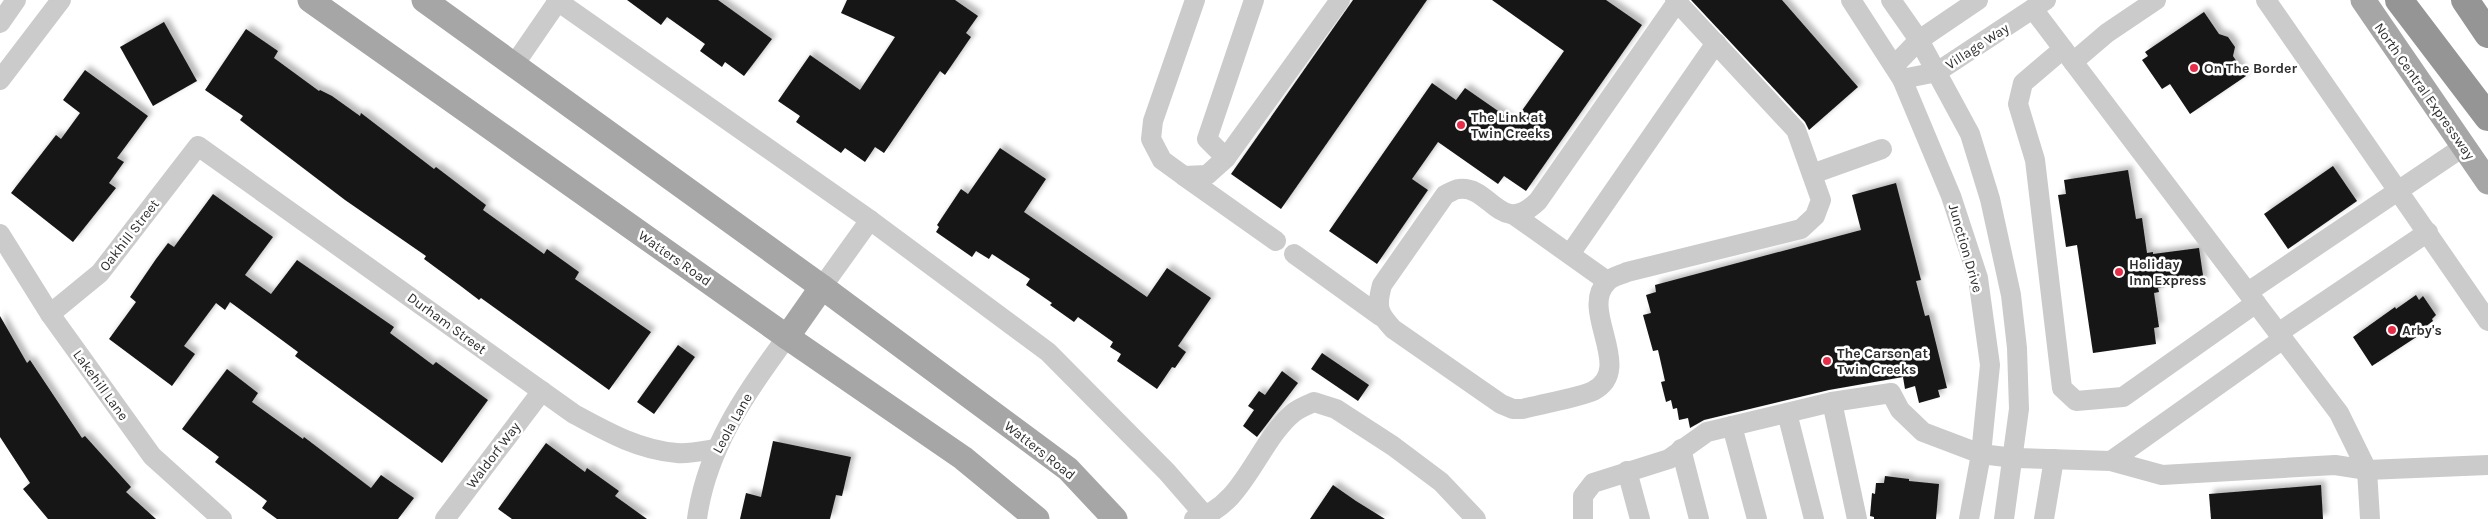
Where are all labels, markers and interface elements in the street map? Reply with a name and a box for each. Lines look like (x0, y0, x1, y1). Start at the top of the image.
street label: Village Way (1942, 19, 2013, 73)
street label: North Central Expressway (2371, 19, 2479, 163)
place label: On The Border (2204, 60, 2297, 77)
marker: On The Border (2188, 62, 2200, 74)
place label: The Link at Twin Creeks (1471, 109, 1550, 142)
marker: The Link at Twin Creeks (1455, 119, 1467, 131)
street label: Oakhill Street (96, 196, 163, 275)
street label: Junction Drive (1945, 202, 1986, 294)
street label: Watters Road (635, 227, 715, 290)
place label: Holiday Inn Express (2129, 256, 2206, 289)
marker: Holiday Inn Express (2113, 266, 2125, 278)
street label: Durham Street (404, 289, 490, 358)
place label: Arby's (2402, 322, 2442, 339)
marker: Arby's (2386, 324, 2398, 336)
place label: The Carson at Twin Creeks (1837, 345, 1928, 378)
street label: Lakehill Lane (69, 347, 132, 424)
marker: The Carson at Twin Creeks (1821, 355, 1833, 367)
street label: Leola Lane (709, 390, 756, 456)
street label: Watters Road (1001, 417, 1079, 483)
street label: Waldorf Way (463, 418, 524, 492)

